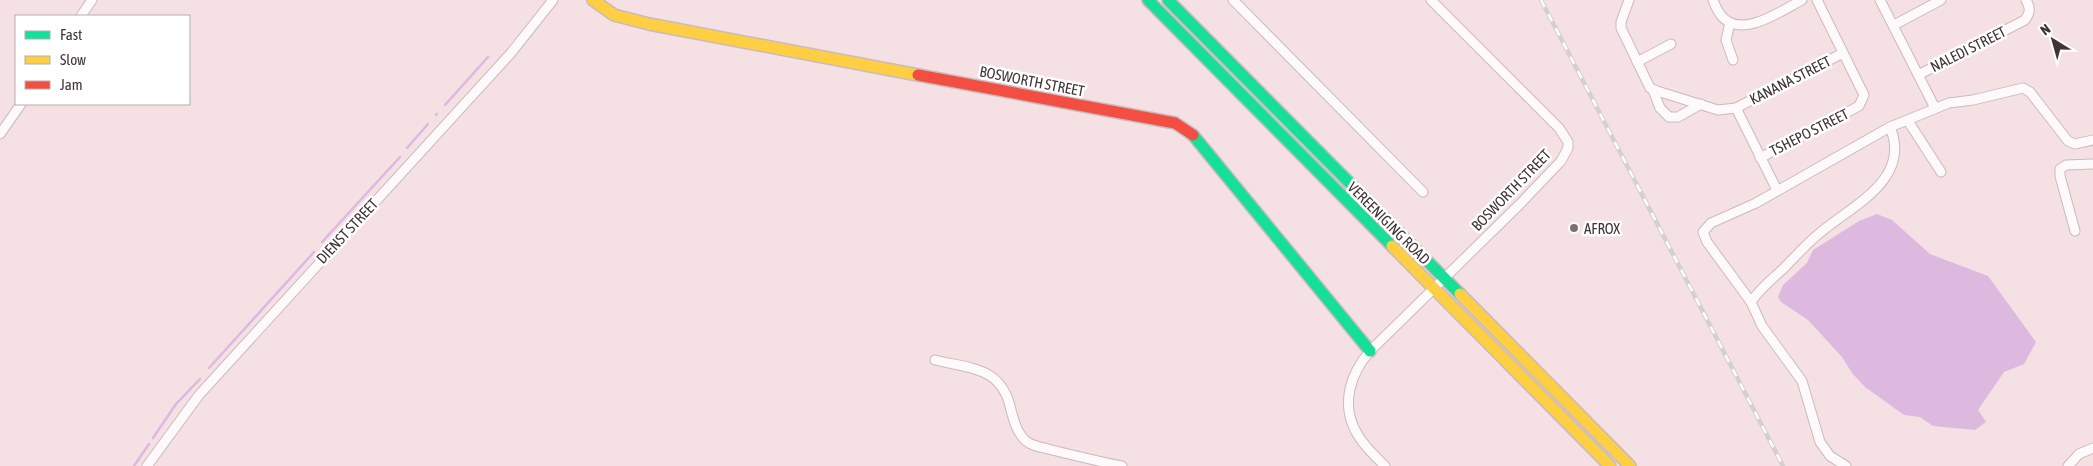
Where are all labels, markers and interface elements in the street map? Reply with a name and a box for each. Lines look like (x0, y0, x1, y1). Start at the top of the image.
legend (15, 15, 190, 105)
north arrow (2028, 15, 2078, 65)
text: N (2037, 21, 2053, 38)
street label: NALEDI STREET (1927, 23, 2009, 75)
text: Fast (60, 26, 82, 43)
text: Slow (60, 51, 86, 68)
street label: KANANA STREET (1747, 52, 1834, 108)
street label: BOSWORTH STREET (978, 63, 1086, 100)
text: Jam (60, 76, 83, 93)
street label: TSHEPO STREET (1767, 105, 1851, 159)
street label: BOSWORTH STREET (1468, 146, 1554, 234)
street label: VEREENIGING ROAD (1344, 178, 1434, 268)
street label: DIENST STREET (313, 195, 382, 267)
place label: AFROX (1584, 220, 1620, 237)
marker: AFROX (1568, 222, 1580, 234)

